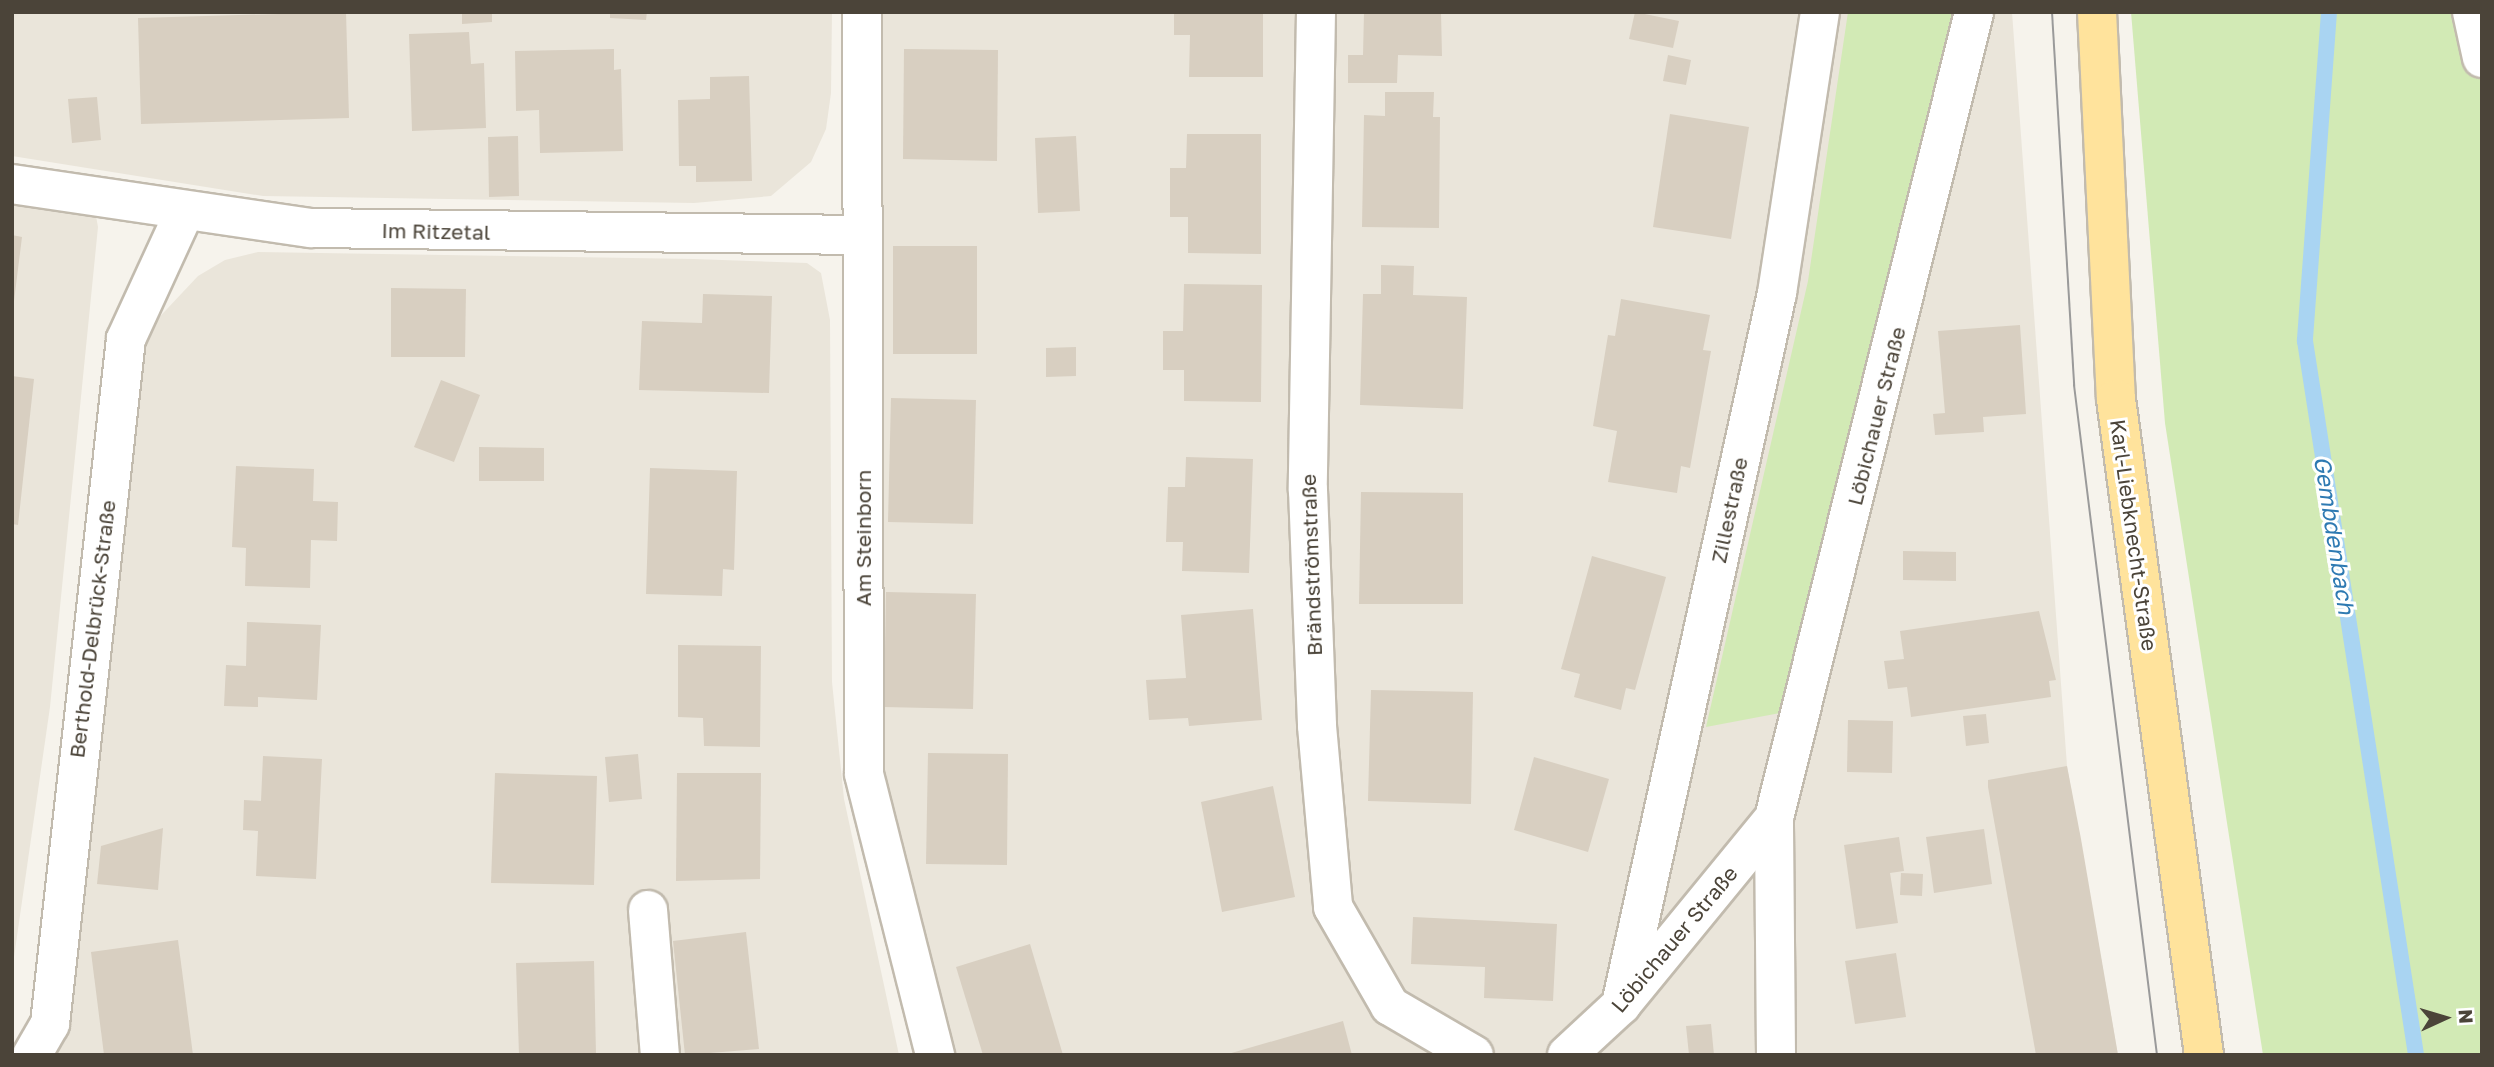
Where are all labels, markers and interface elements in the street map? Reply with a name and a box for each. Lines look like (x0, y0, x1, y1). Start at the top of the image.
street label: Im Ritzetal (381, 217, 491, 245)
street label: Löbichauer Straße (1842, 324, 1910, 508)
street label: Karl-Liebknecht-Straße (2105, 418, 2163, 652)
water label: Gembdenbach (2309, 454, 2361, 616)
street label: Zillestraße (1706, 455, 1752, 565)
street label: Am Steinborn (850, 470, 876, 606)
street label: Brändströmstraße (1295, 474, 1327, 656)
street label: Berthold-Delbrück-Straße (64, 499, 120, 759)
street label: Löbichauer Straße (1606, 861, 1742, 1017)
north arrow (2410, 983, 2480, 1053)
text: N (2454, 1008, 2478, 1025)

